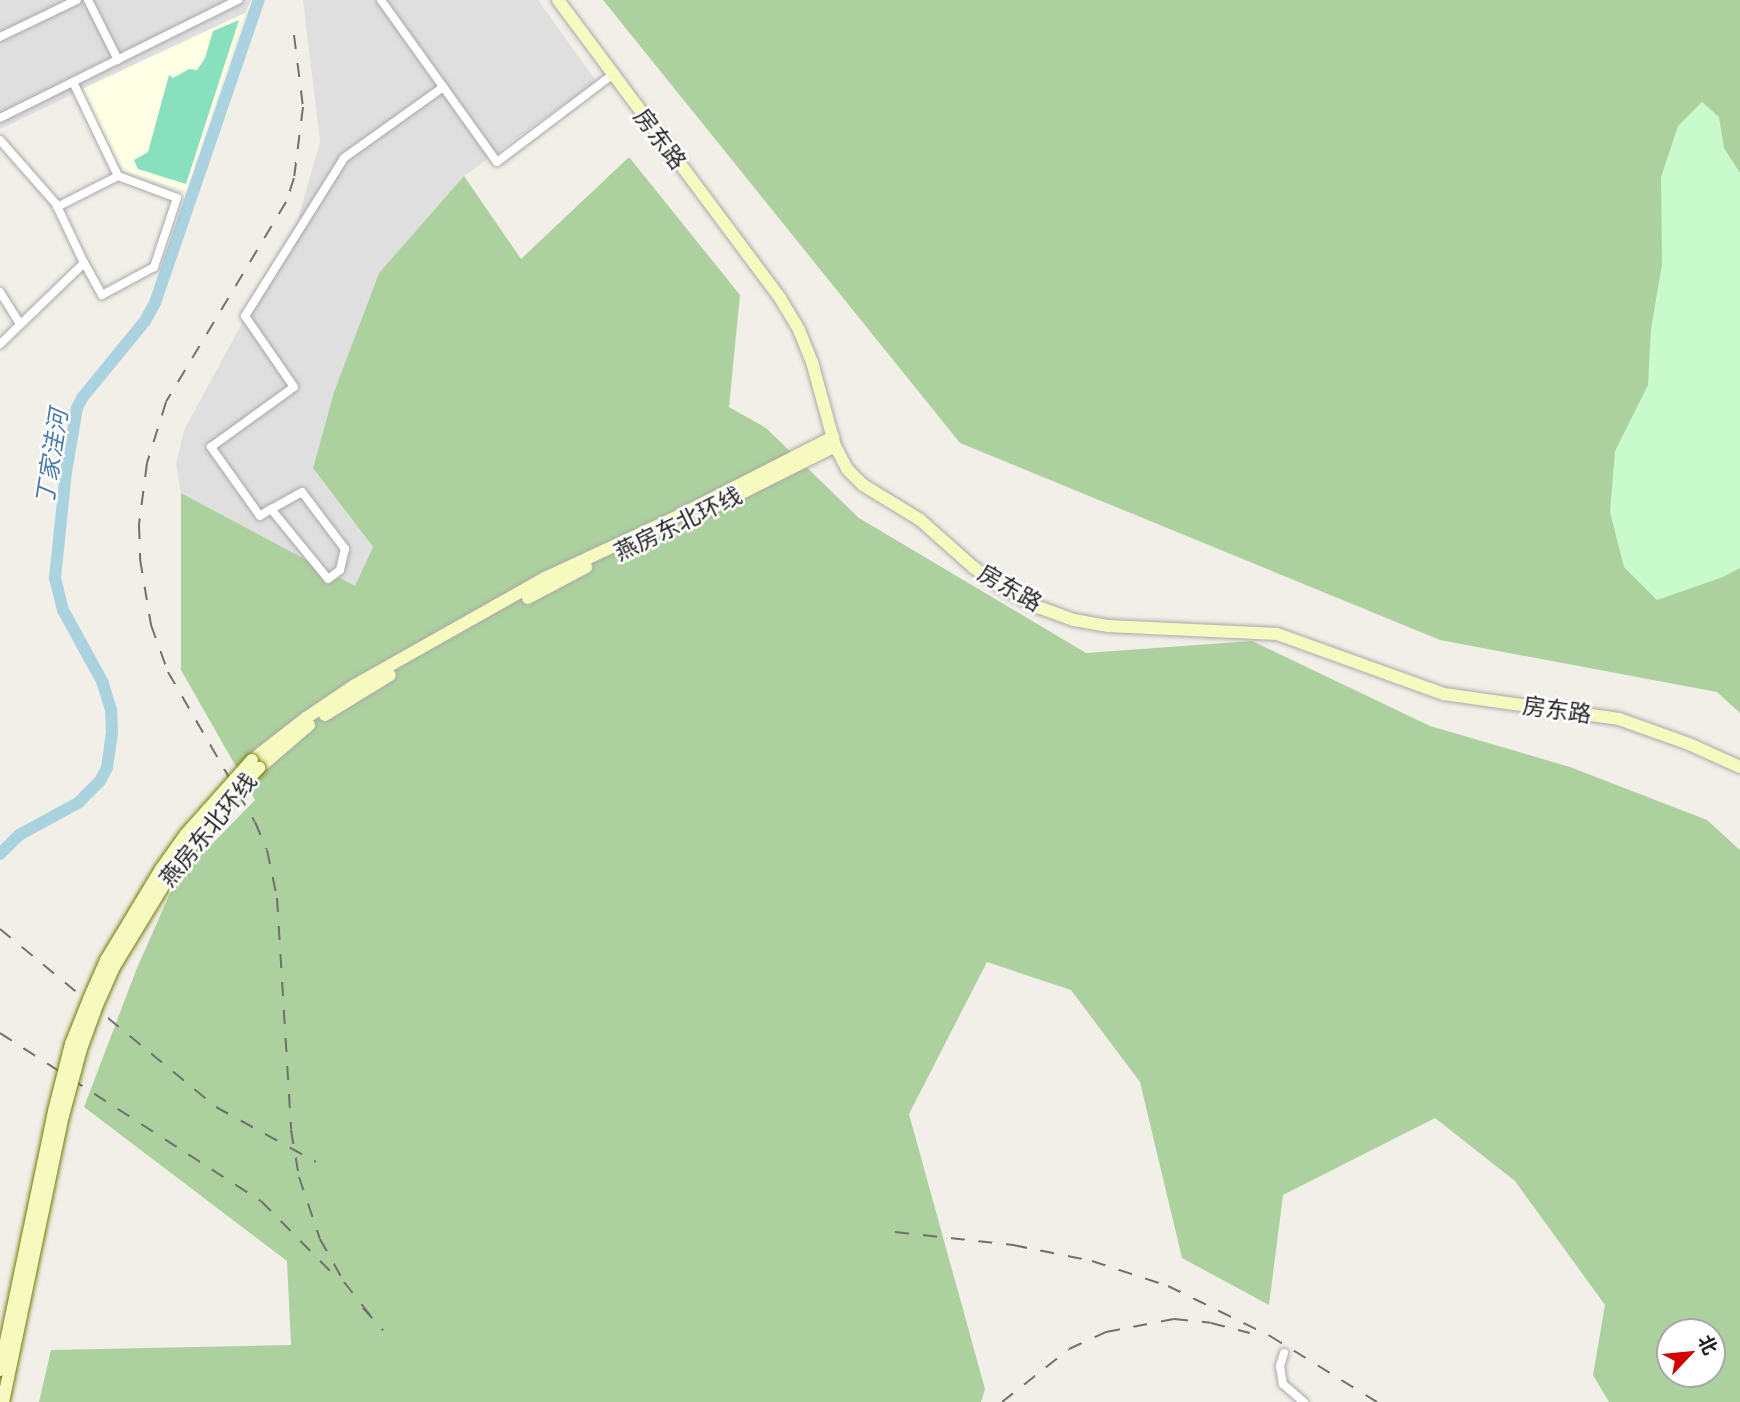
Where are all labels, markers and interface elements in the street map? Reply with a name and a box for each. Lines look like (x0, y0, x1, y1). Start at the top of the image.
street label: 房东路 (628, 103, 692, 175)
water label: 丁家洼河 (30, 407, 74, 507)
street label: 燕房东北环线 (610, 481, 746, 567)
street label: 房东路 (973, 559, 1047, 617)
street label: 房东路 (1521, 692, 1593, 728)
street label: 燕房东北环线 (154, 768, 262, 892)
north arrow (1656, 1318, 1726, 1388)
text: 北 (1694, 1331, 1722, 1358)

